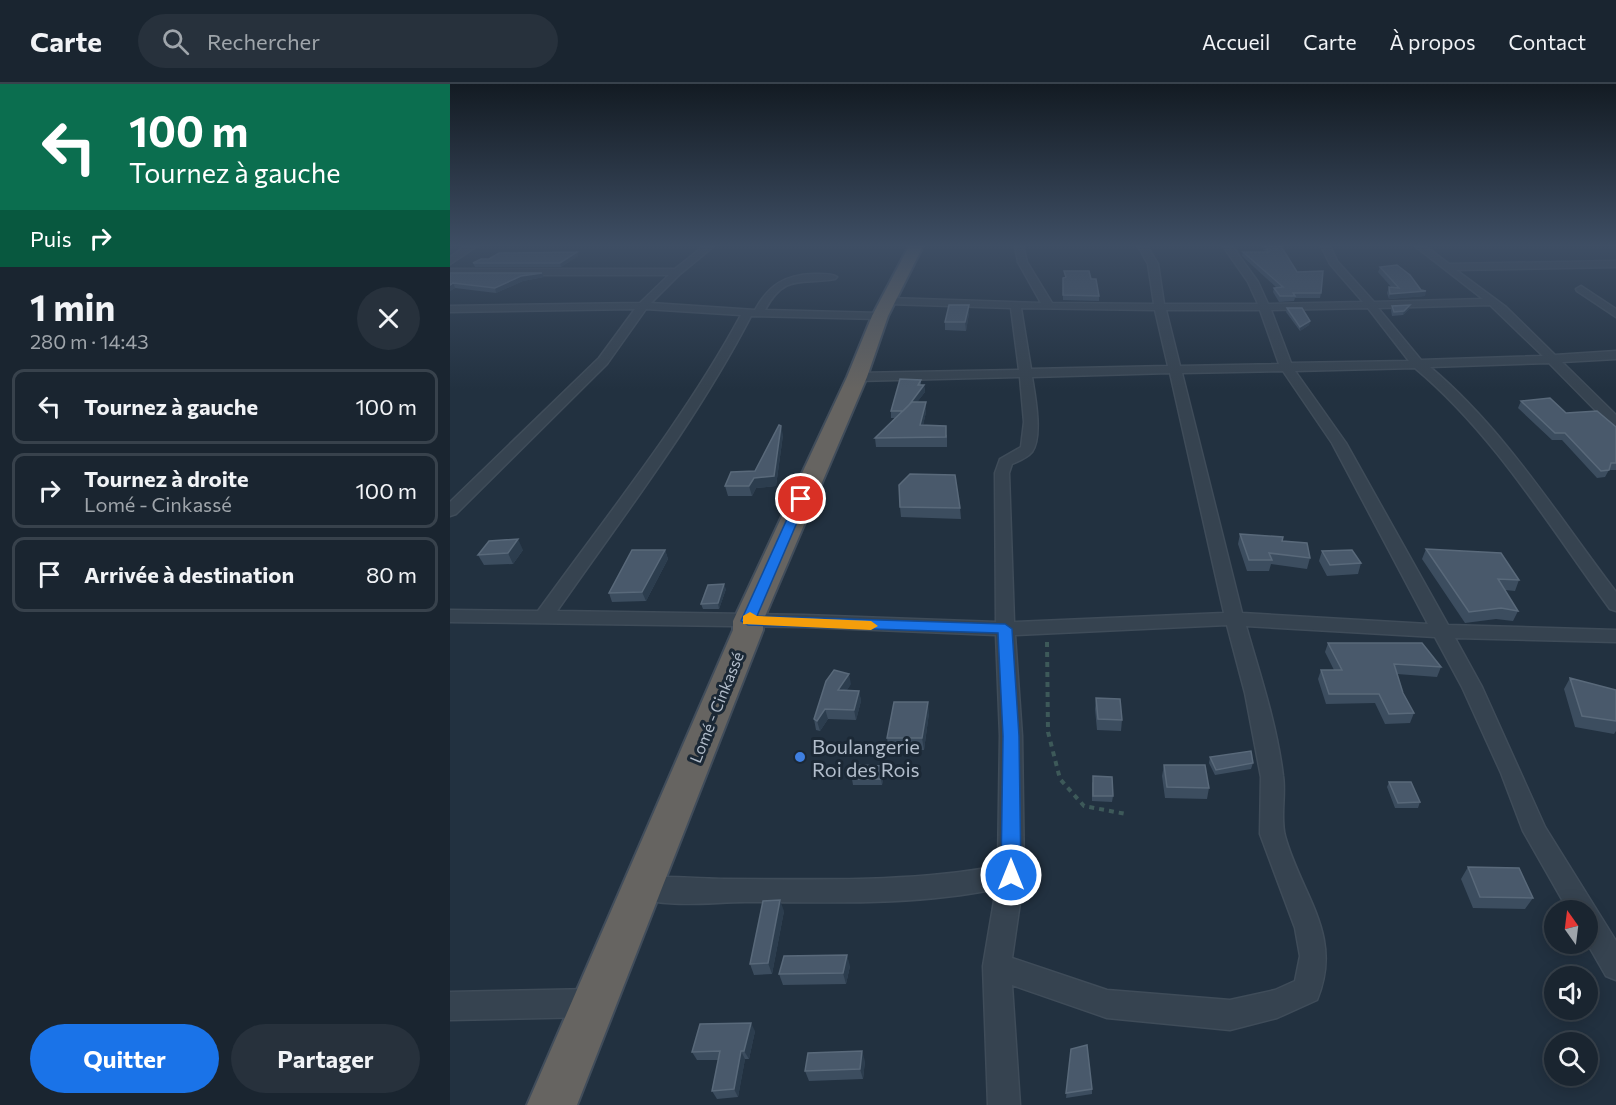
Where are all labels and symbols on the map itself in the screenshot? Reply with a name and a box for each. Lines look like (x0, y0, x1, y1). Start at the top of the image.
pin (775, 473, 826, 524)
street label: Lomé - Cinkassé (685, 649, 747, 765)
place label: Boulangerie Roi des Rois (812, 734, 920, 781)
marker: Boulangerie Roi des Rois (793, 750, 807, 764)
position arrow (979, 843, 1043, 907)
north arrow (1544, 900, 1598, 954)

